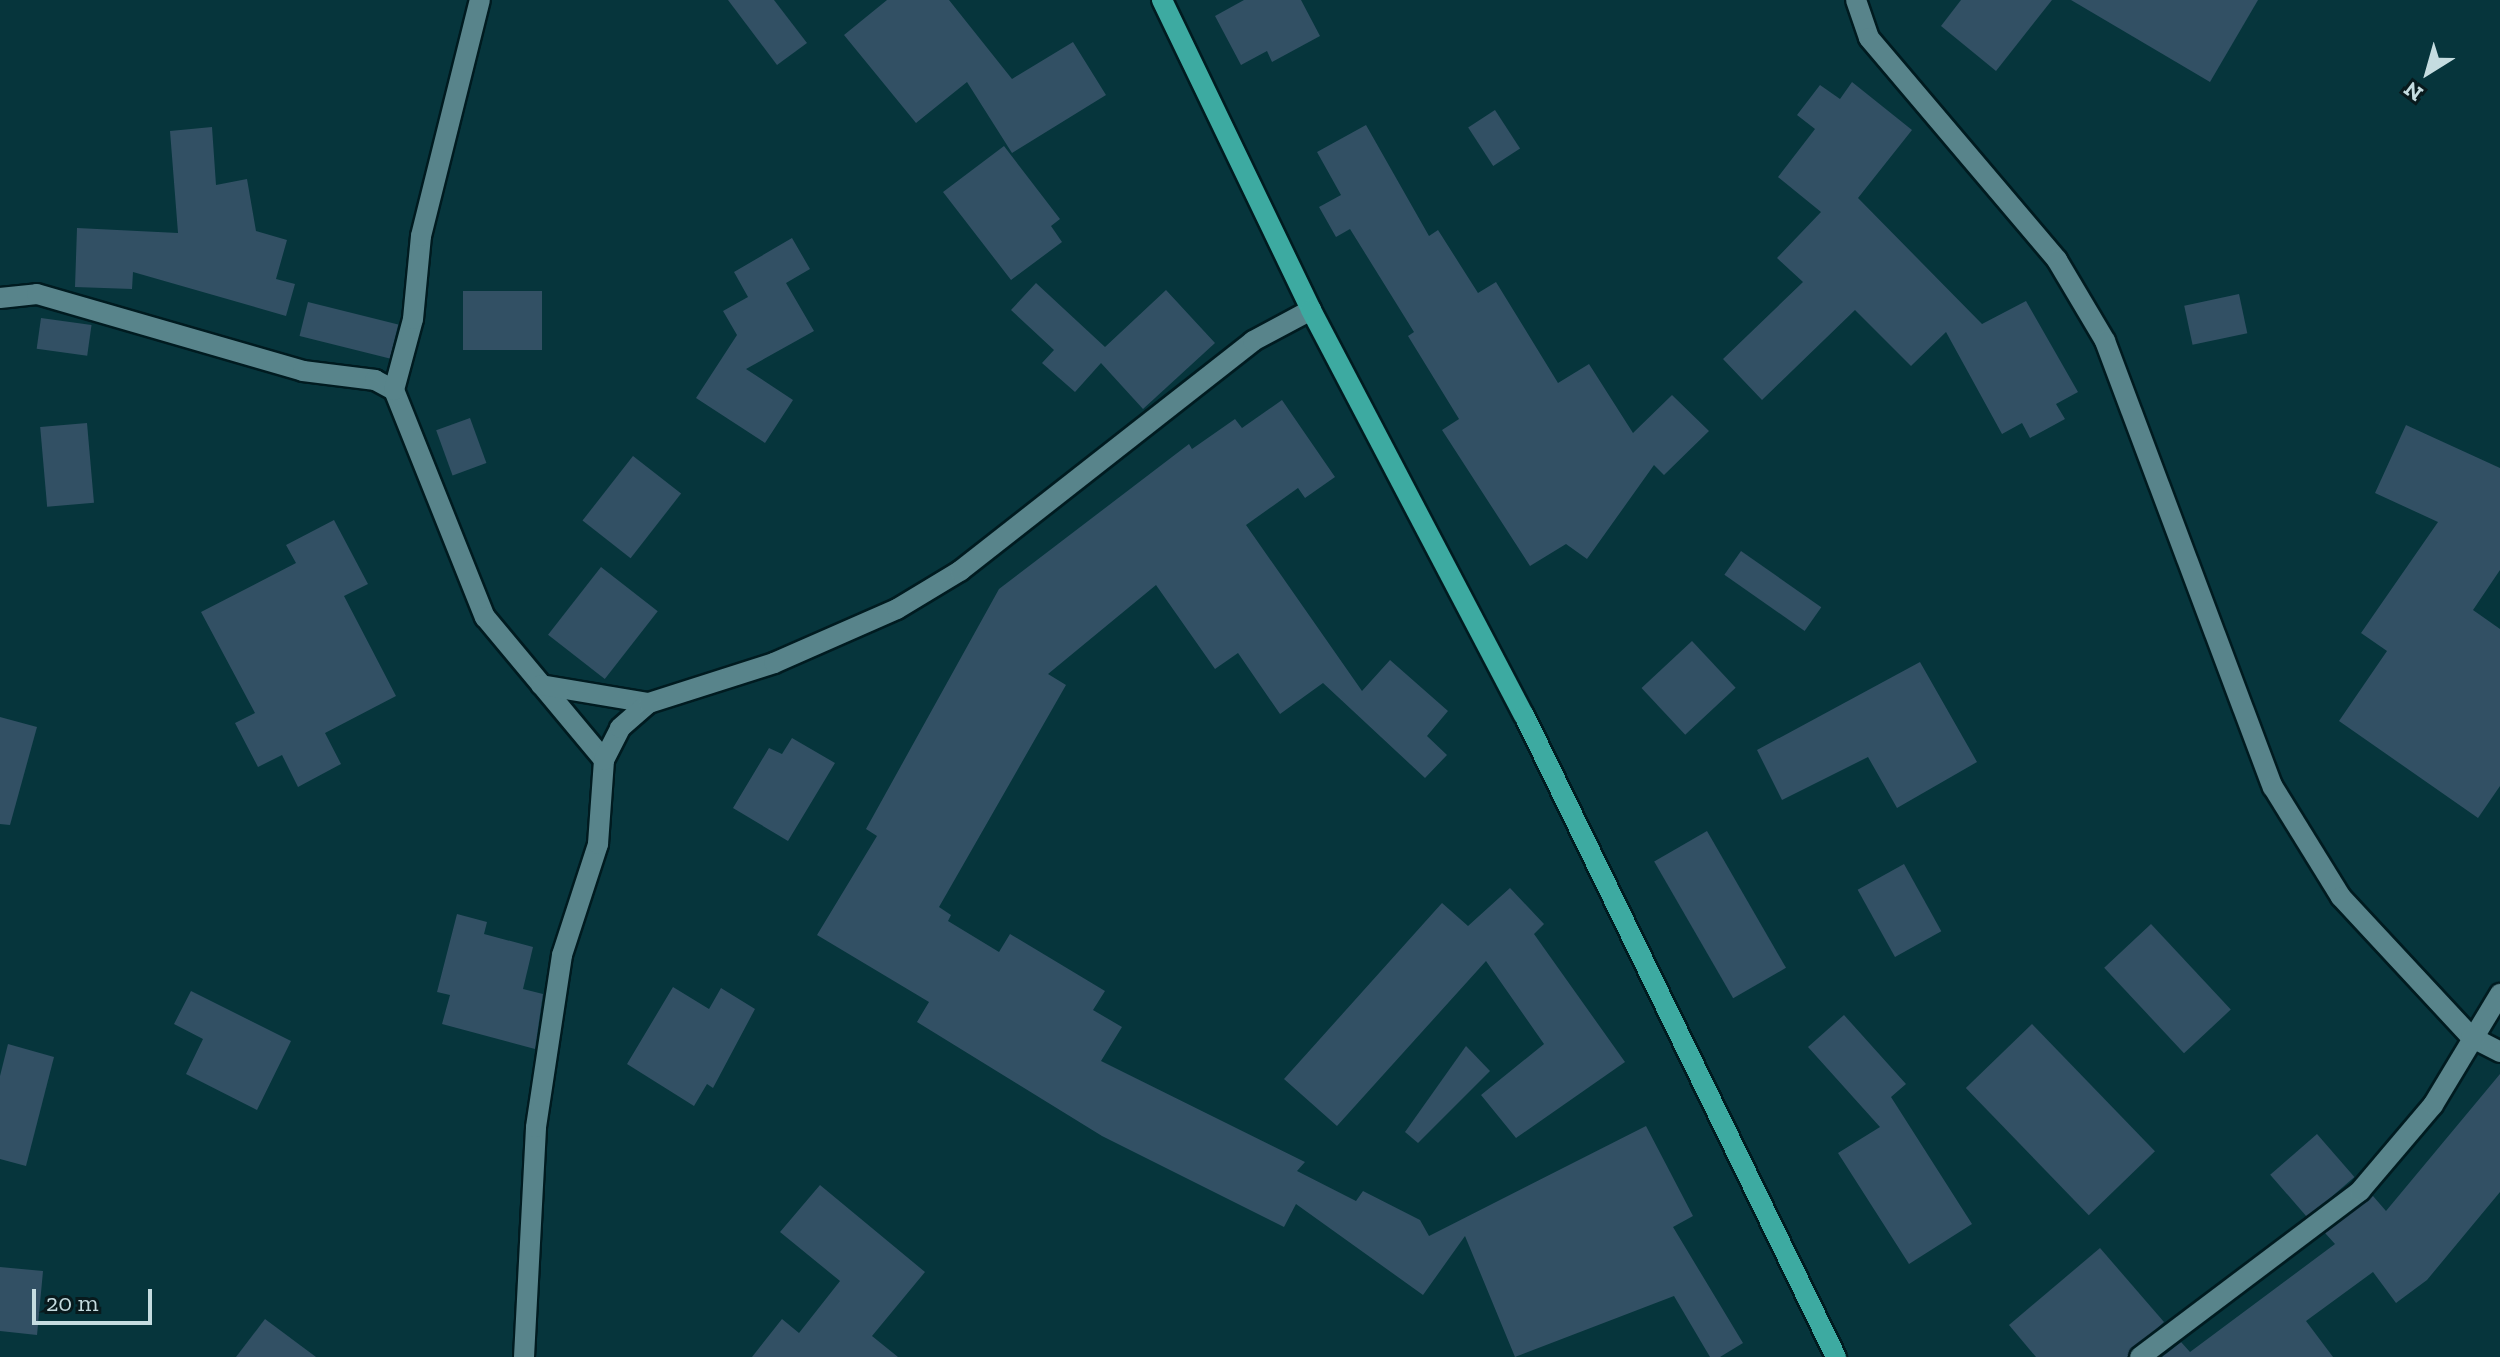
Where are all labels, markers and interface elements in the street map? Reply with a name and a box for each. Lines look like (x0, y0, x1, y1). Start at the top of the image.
north arrow (2388, 32, 2468, 112)
text: N (2398, 76, 2428, 107)
scale bar (36, 1273, 156, 1323)
text: 20 m (46, 1288, 98, 1317)

